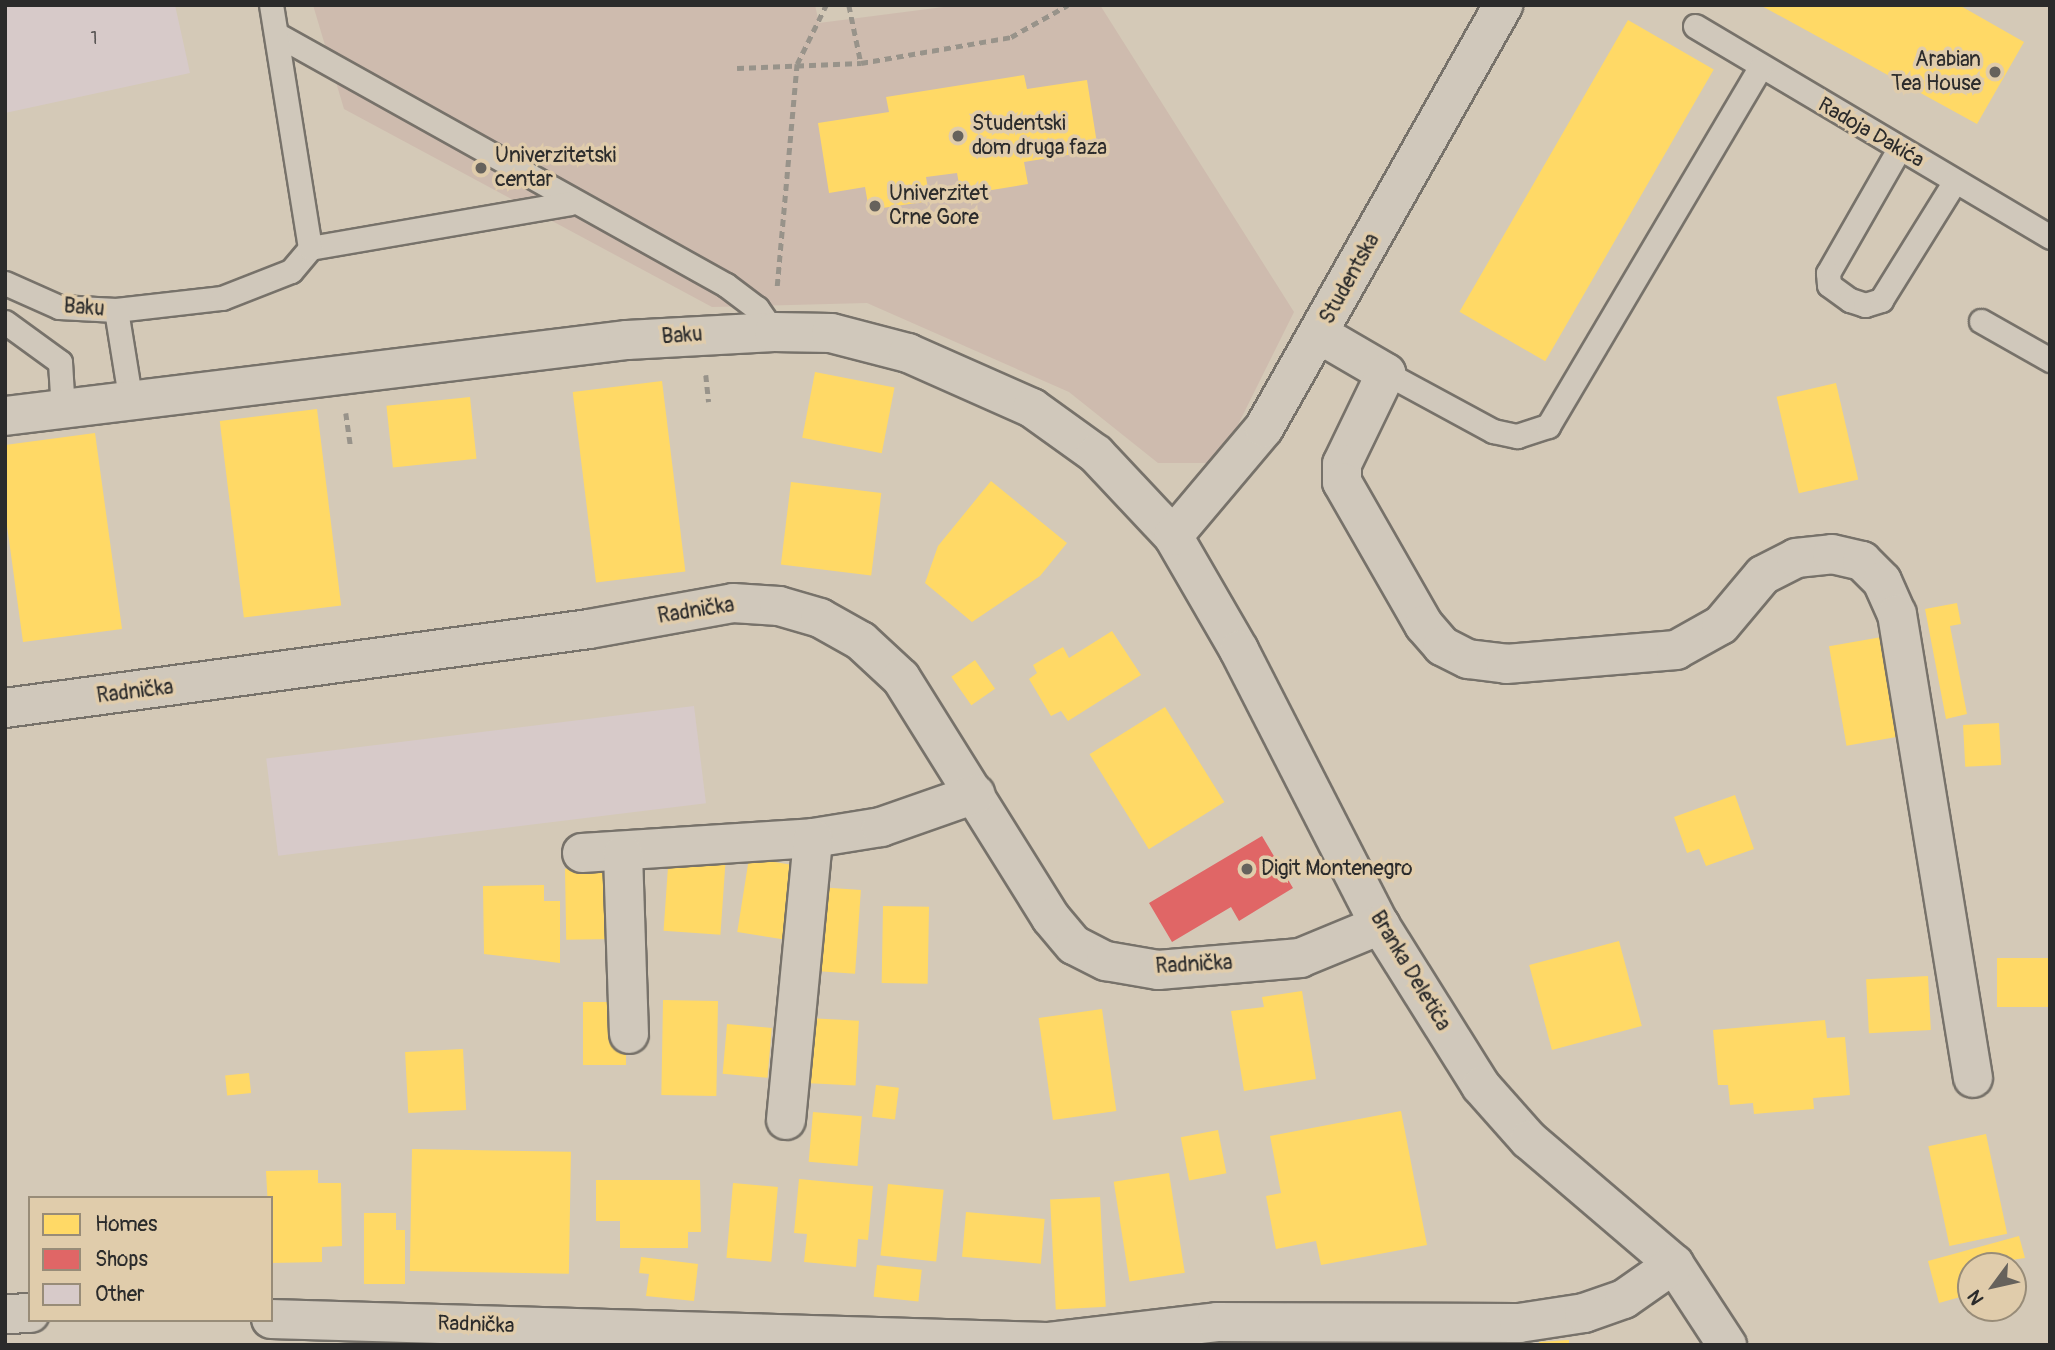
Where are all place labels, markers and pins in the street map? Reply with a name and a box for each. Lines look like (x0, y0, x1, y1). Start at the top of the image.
place label: Arabian Tea House (1891, 47, 1981, 97)
marker: Arabian Tea House (1987, 64, 2003, 80)
place label: Studentski dom druga faza (972, 111, 1107, 161)
marker: Studentski dom druga faza (950, 128, 966, 144)
place label: Univerzitetski centar (495, 143, 616, 193)
marker: Univerzitetski centar (473, 160, 489, 176)
place label: Univerzitet Crne Gore (889, 181, 988, 231)
marker: Univerzitet Crne Gore (867, 198, 883, 214)
place label: Digit Montenegro (1261, 856, 1413, 882)
marker: Digit Montenegro (1239, 861, 1255, 877)

